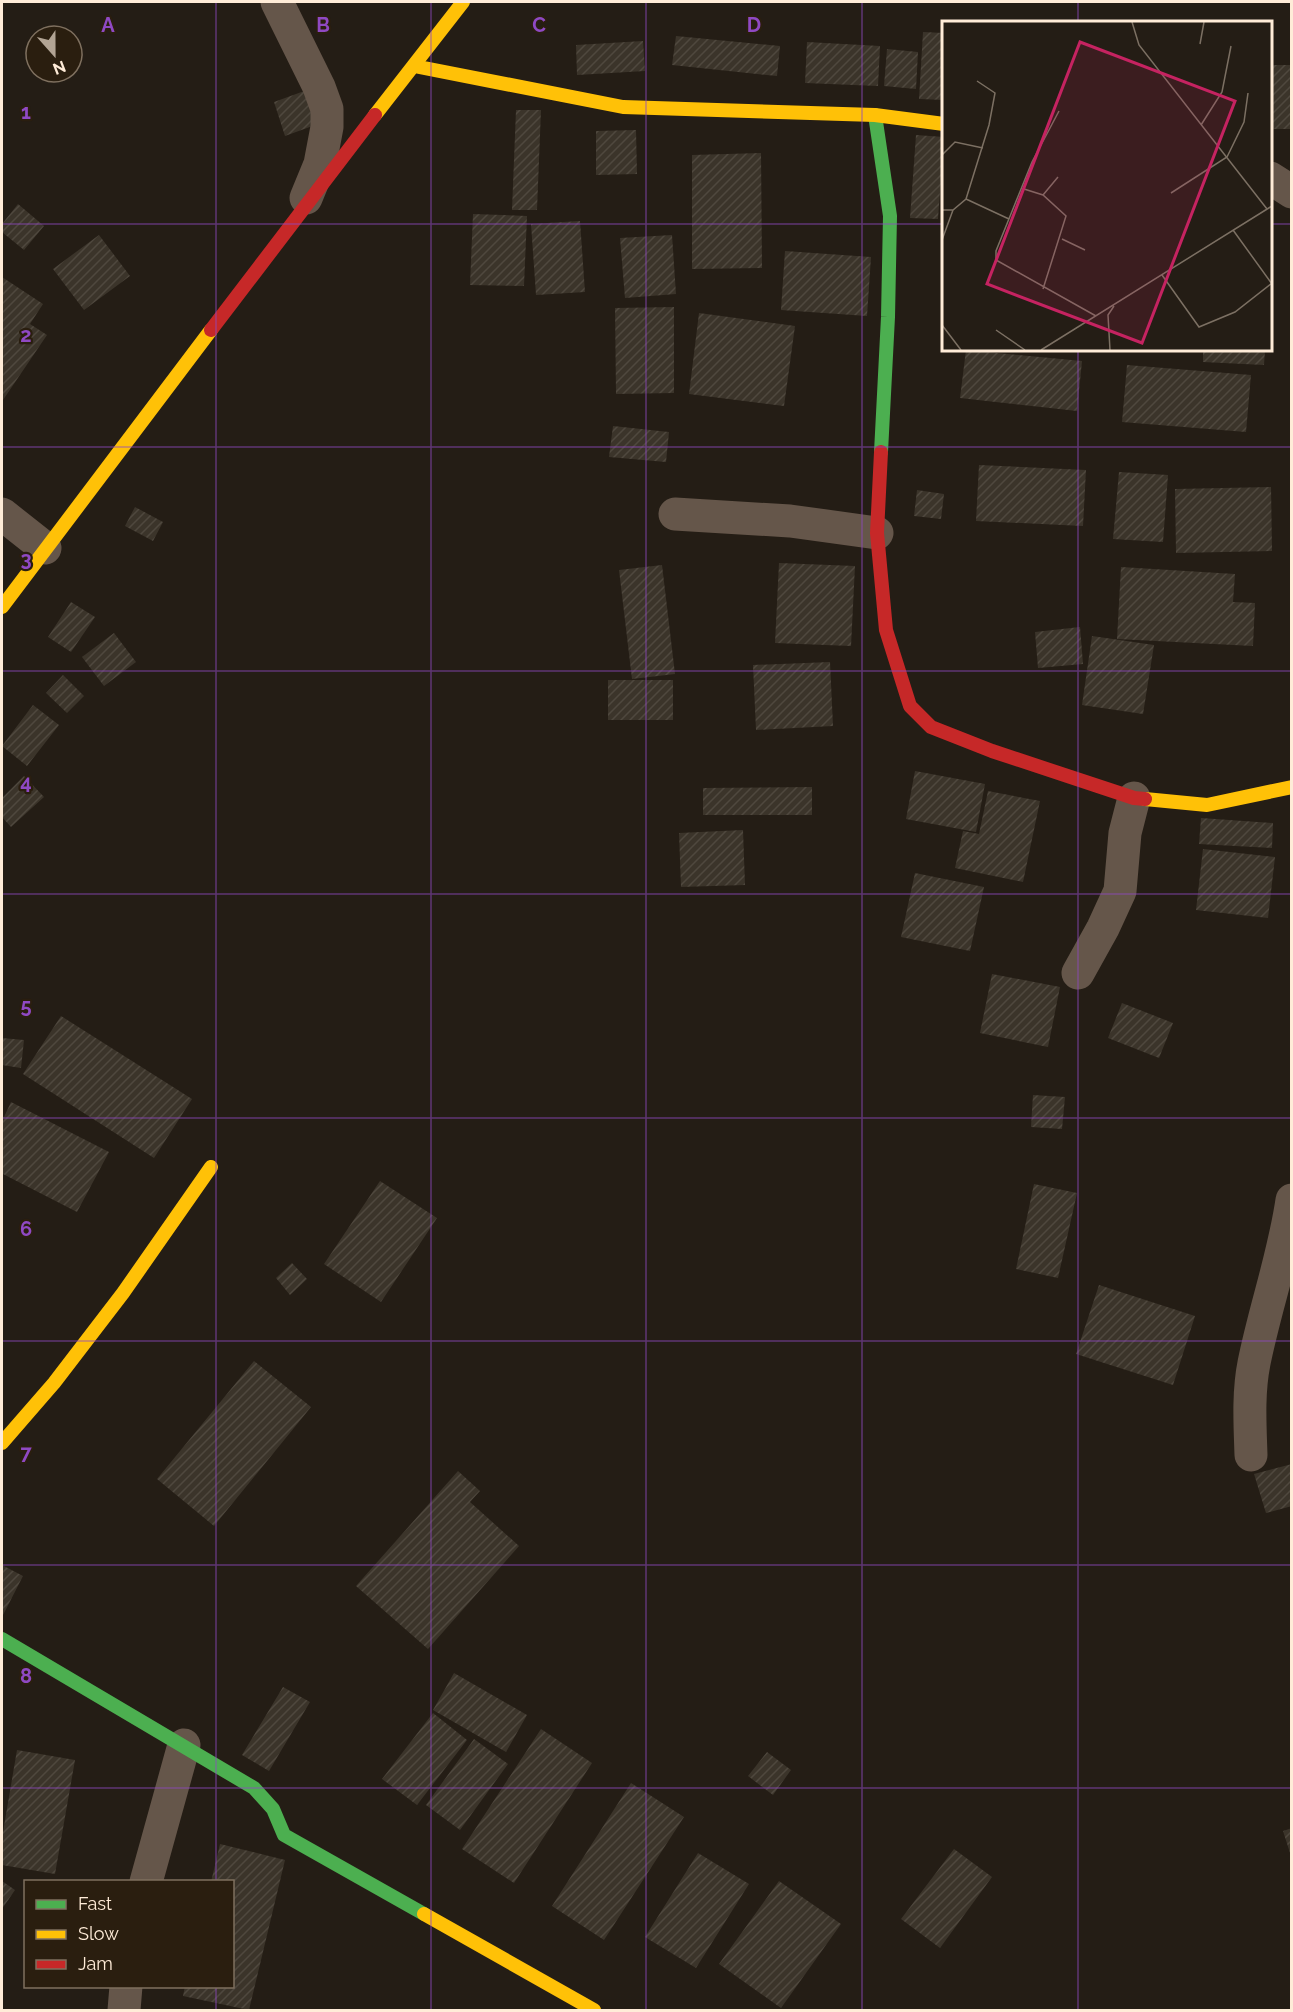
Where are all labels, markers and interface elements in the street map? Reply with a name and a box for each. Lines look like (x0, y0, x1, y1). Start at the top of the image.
text: A (101, 13, 115, 37)
text: B (316, 13, 330, 37)
text: C (532, 13, 546, 37)
text: D (747, 13, 761, 37)
inset map (942, 21, 1272, 351)
north arrow (24, 24, 84, 84)
text: N (50, 56, 68, 79)
text: 1 (21, 100, 31, 124)
text: 2 (20, 323, 32, 347)
text: 3 (20, 547, 32, 571)
text: 4 (20, 770, 32, 794)
text: 5 (20, 994, 32, 1018)
text: 6 (20, 1217, 32, 1241)
text: 7 (20, 1441, 32, 1465)
text: 8 (20, 1664, 32, 1688)
legend (24, 1880, 234, 1988)
text: Fast (78, 1893, 112, 1914)
text: Slow (78, 1923, 119, 1944)
text: Jam (78, 1953, 113, 1974)

